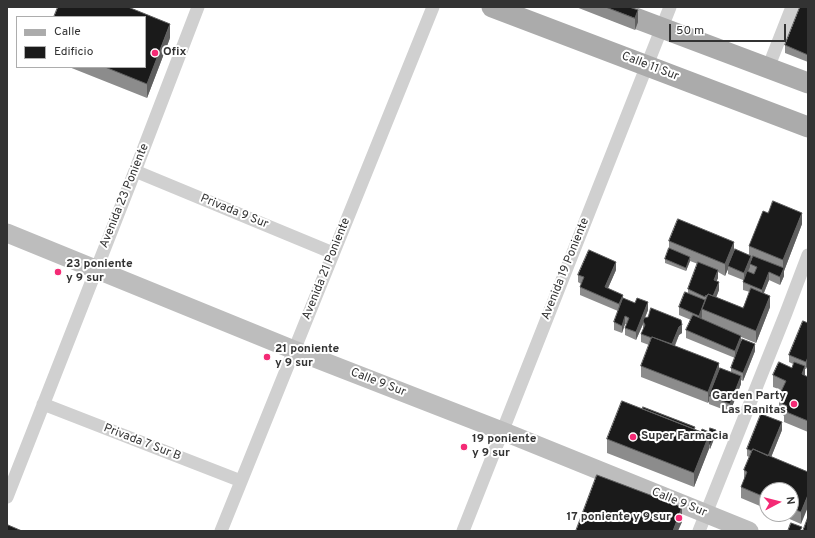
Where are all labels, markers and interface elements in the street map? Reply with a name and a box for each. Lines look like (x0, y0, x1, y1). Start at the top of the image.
legend (16, 16, 146, 68)
scale bar (671, 16, 788, 42)
text: 50 m (676, 23, 704, 39)
text: Calle (54, 24, 81, 40)
text: Edificio (54, 44, 93, 60)
place label: Ofix (163, 46, 186, 60)
marker: Ofix (150, 48, 160, 58)
street label: Calle 11 Sur (619, 50, 681, 84)
street label: Avenida 23 Poniente (97, 142, 153, 250)
street label: Privada 9 Sur (198, 192, 270, 232)
street label: Avenida 21 Poniente (300, 216, 354, 322)
street label: Avenida 19 Poniente (539, 216, 593, 322)
place label: 23 poniente y 9 sur (66, 258, 133, 286)
marker: 23 poniente y 9 sur (53, 267, 63, 277)
place label: 21 poniente y 9 sur (275, 343, 339, 371)
marker: 21 poniente y 9 sur (262, 352, 272, 362)
street label: Calle 9 Sur (348, 366, 408, 400)
place label: Garden Party Las Ranitas (712, 390, 786, 418)
marker: Garden Party Las Ranitas (789, 399, 799, 409)
street label: Privada 7 Sur B (101, 422, 183, 464)
place label: Super Farmacia (641, 430, 729, 444)
marker: Super Farmacia (628, 432, 638, 442)
place label: 19 poniente y 9 sur (472, 433, 536, 461)
marker: 19 poniente y 9 sur (459, 442, 469, 452)
north arrow (759, 482, 799, 522)
street label: Calle 9 Sur (649, 485, 709, 521)
text: N (782, 496, 797, 505)
place label: 17 poniente y 9 sur (567, 511, 671, 525)
marker: 17 poniente y 9 sur (674, 513, 684, 523)

